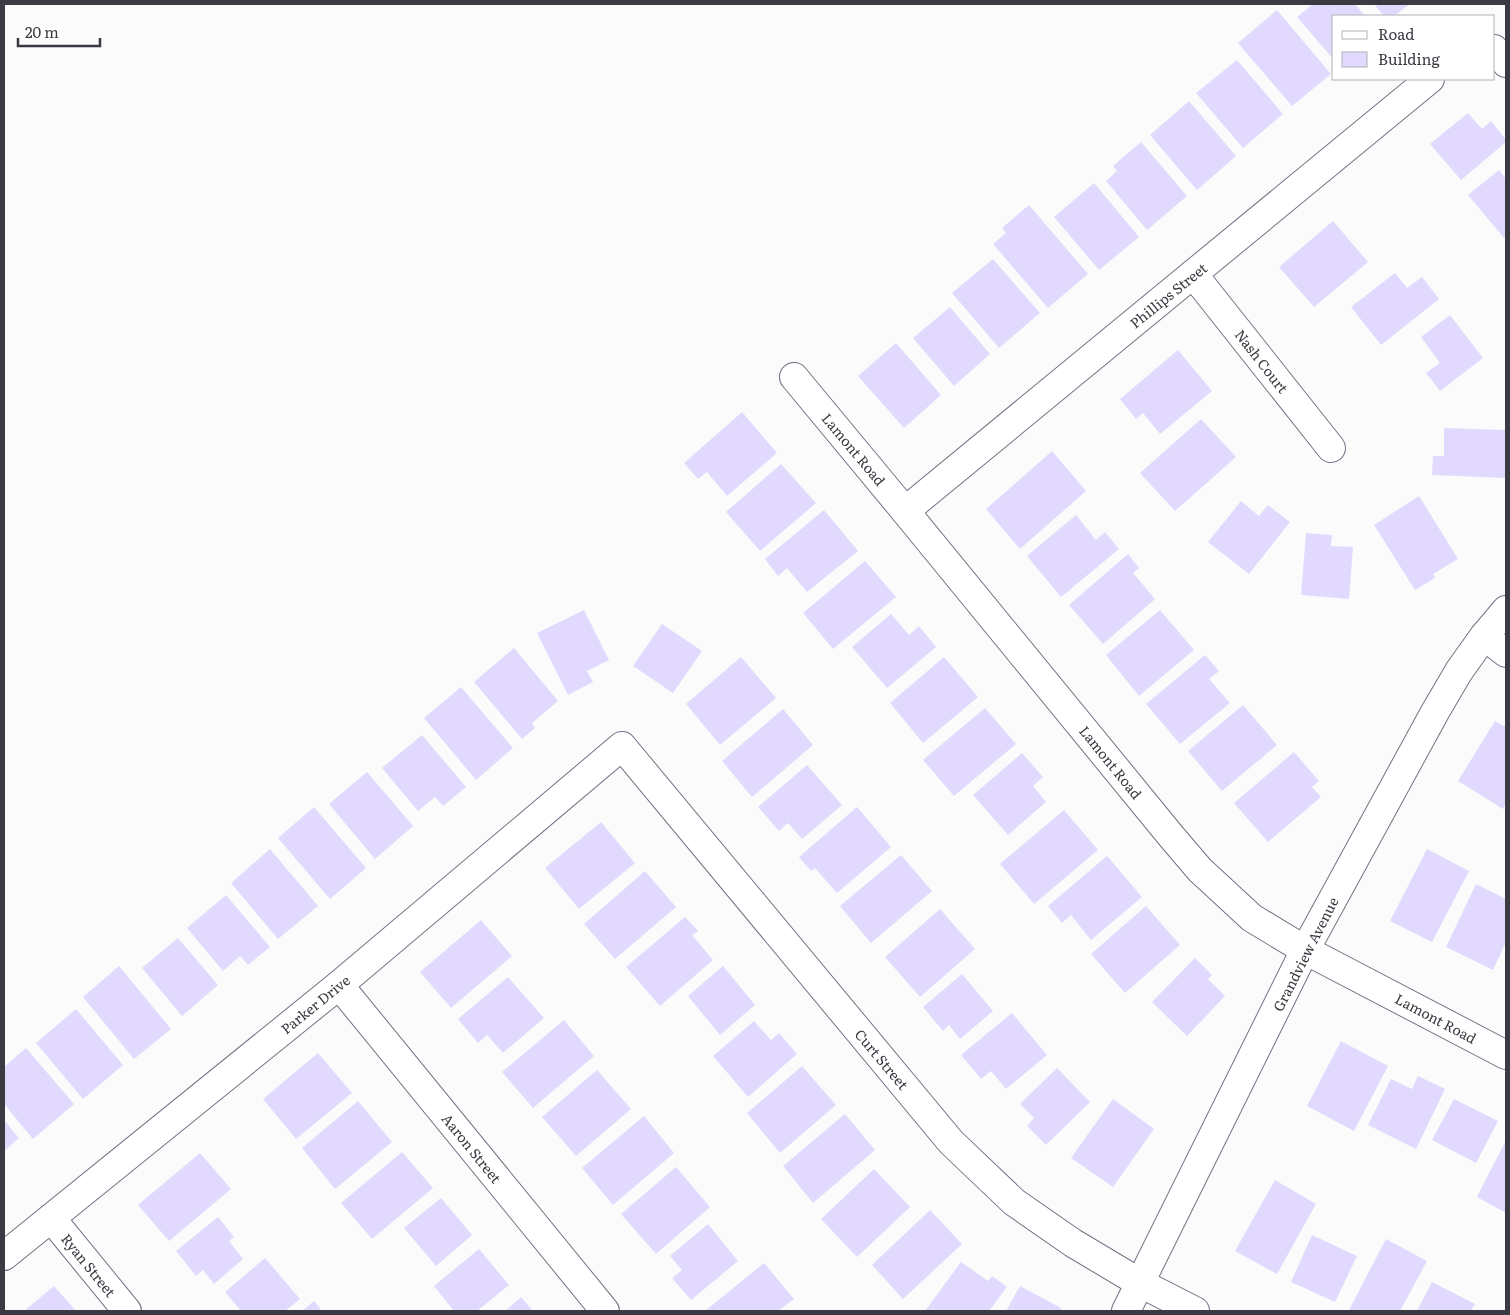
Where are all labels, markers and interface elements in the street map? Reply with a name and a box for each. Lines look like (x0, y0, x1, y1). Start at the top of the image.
scale bar (18, 15, 100, 47)
legend (1332, 15, 1495, 80)
text: 20 m (25, 20, 59, 43)
text: Road (1378, 22, 1414, 45)
text: Building (1378, 47, 1440, 70)
street label: Phillips Street (1125, 257, 1211, 332)
street label: Nash Court (1231, 325, 1293, 397)
street label: Lamont Road (818, 408, 891, 490)
street label: Lamont Road (1075, 721, 1147, 803)
street label: Grandview Avenue (1268, 893, 1342, 1015)
street label: Parker Drive (276, 970, 354, 1038)
street label: Lamont Road (1392, 988, 1480, 1048)
street label: Curt Street (851, 1024, 914, 1094)
street label: Aaron Street (438, 1109, 507, 1187)
street label: Ryan Street (57, 1229, 121, 1301)

